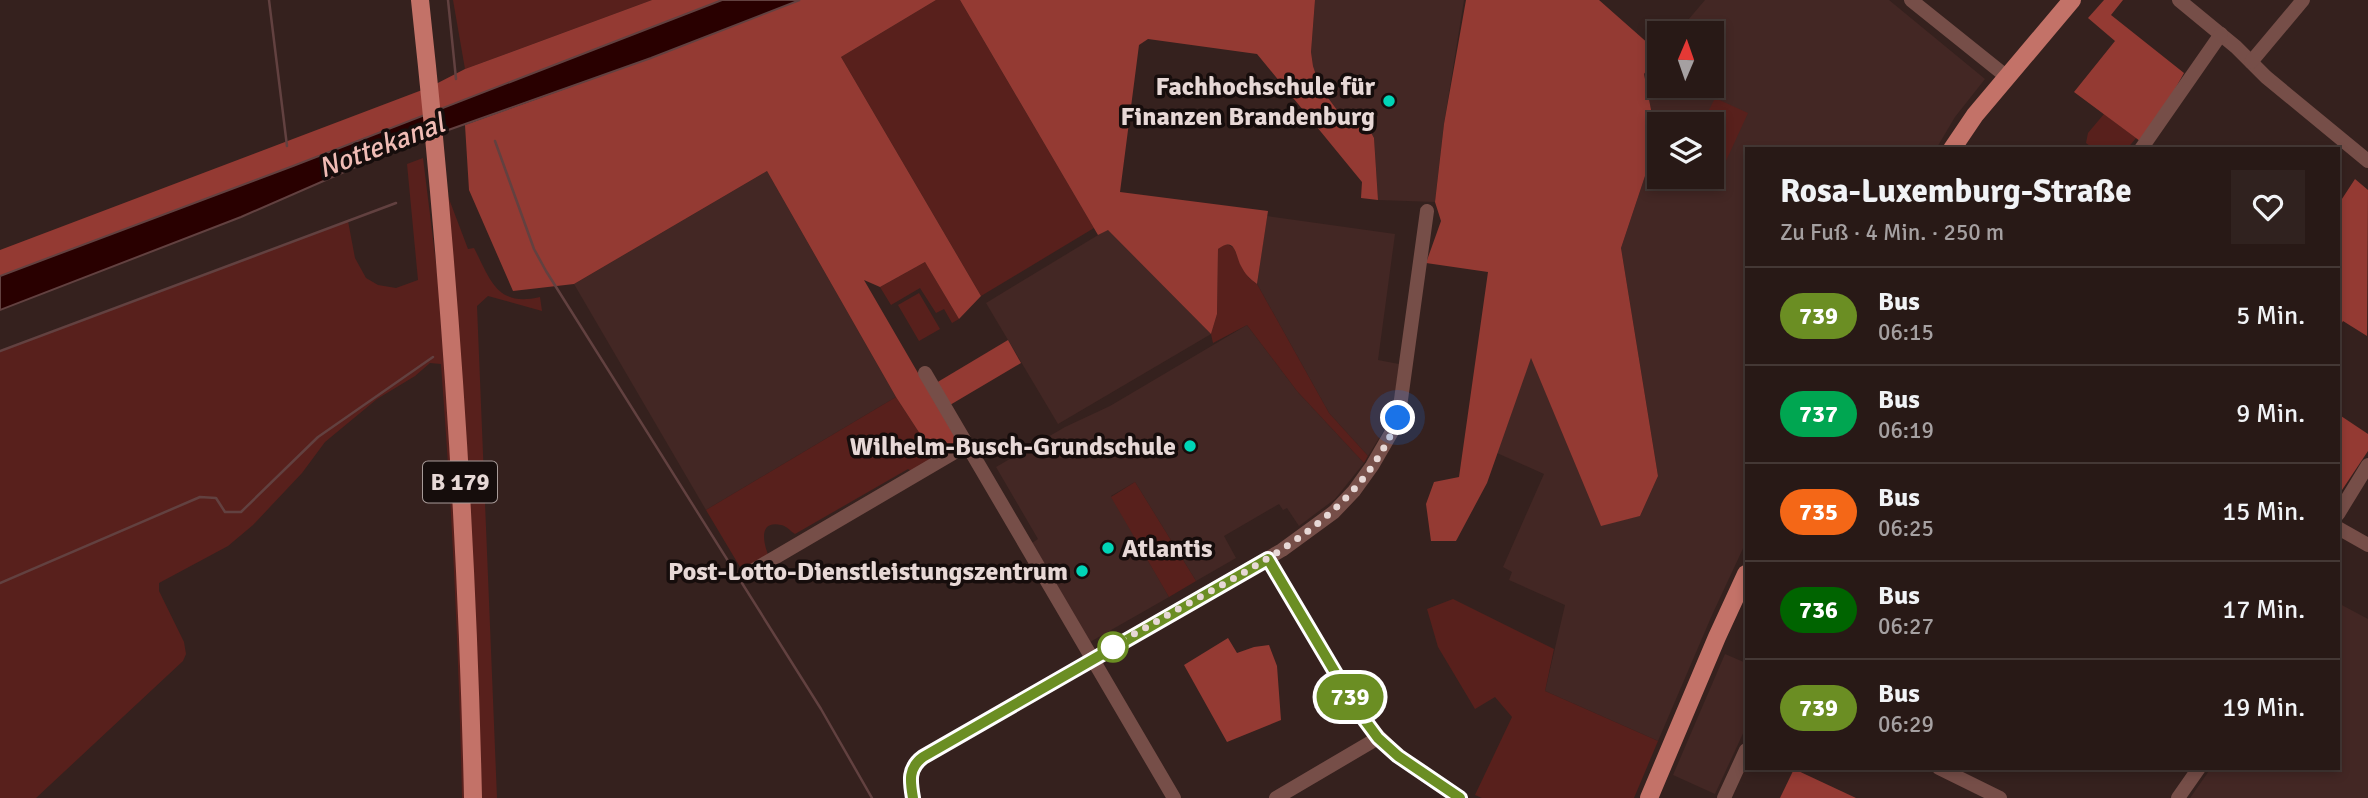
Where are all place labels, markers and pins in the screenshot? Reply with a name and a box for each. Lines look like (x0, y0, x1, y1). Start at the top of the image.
place label: Fachhochschule für Finanzen Brandenburg (1121, 71, 1376, 133)
marker: Fachhochschule für Finanzen Brandenburg (1381, 93, 1397, 109)
place label: Wilhelm-Busch-Grundschule (850, 431, 1176, 463)
marker: Wilhelm-Busch-Grundschule (1182, 438, 1198, 454)
place label: Atlantis (1122, 533, 1213, 565)
marker: Atlantis (1100, 540, 1116, 556)
place label: Post-Lotto-Dienstleistungszentrum (668, 556, 1068, 588)
marker: Post-Lotto-Dienstleistungszentrum (1074, 563, 1090, 579)
unlabelled marker (1098, 632, 1128, 662)

